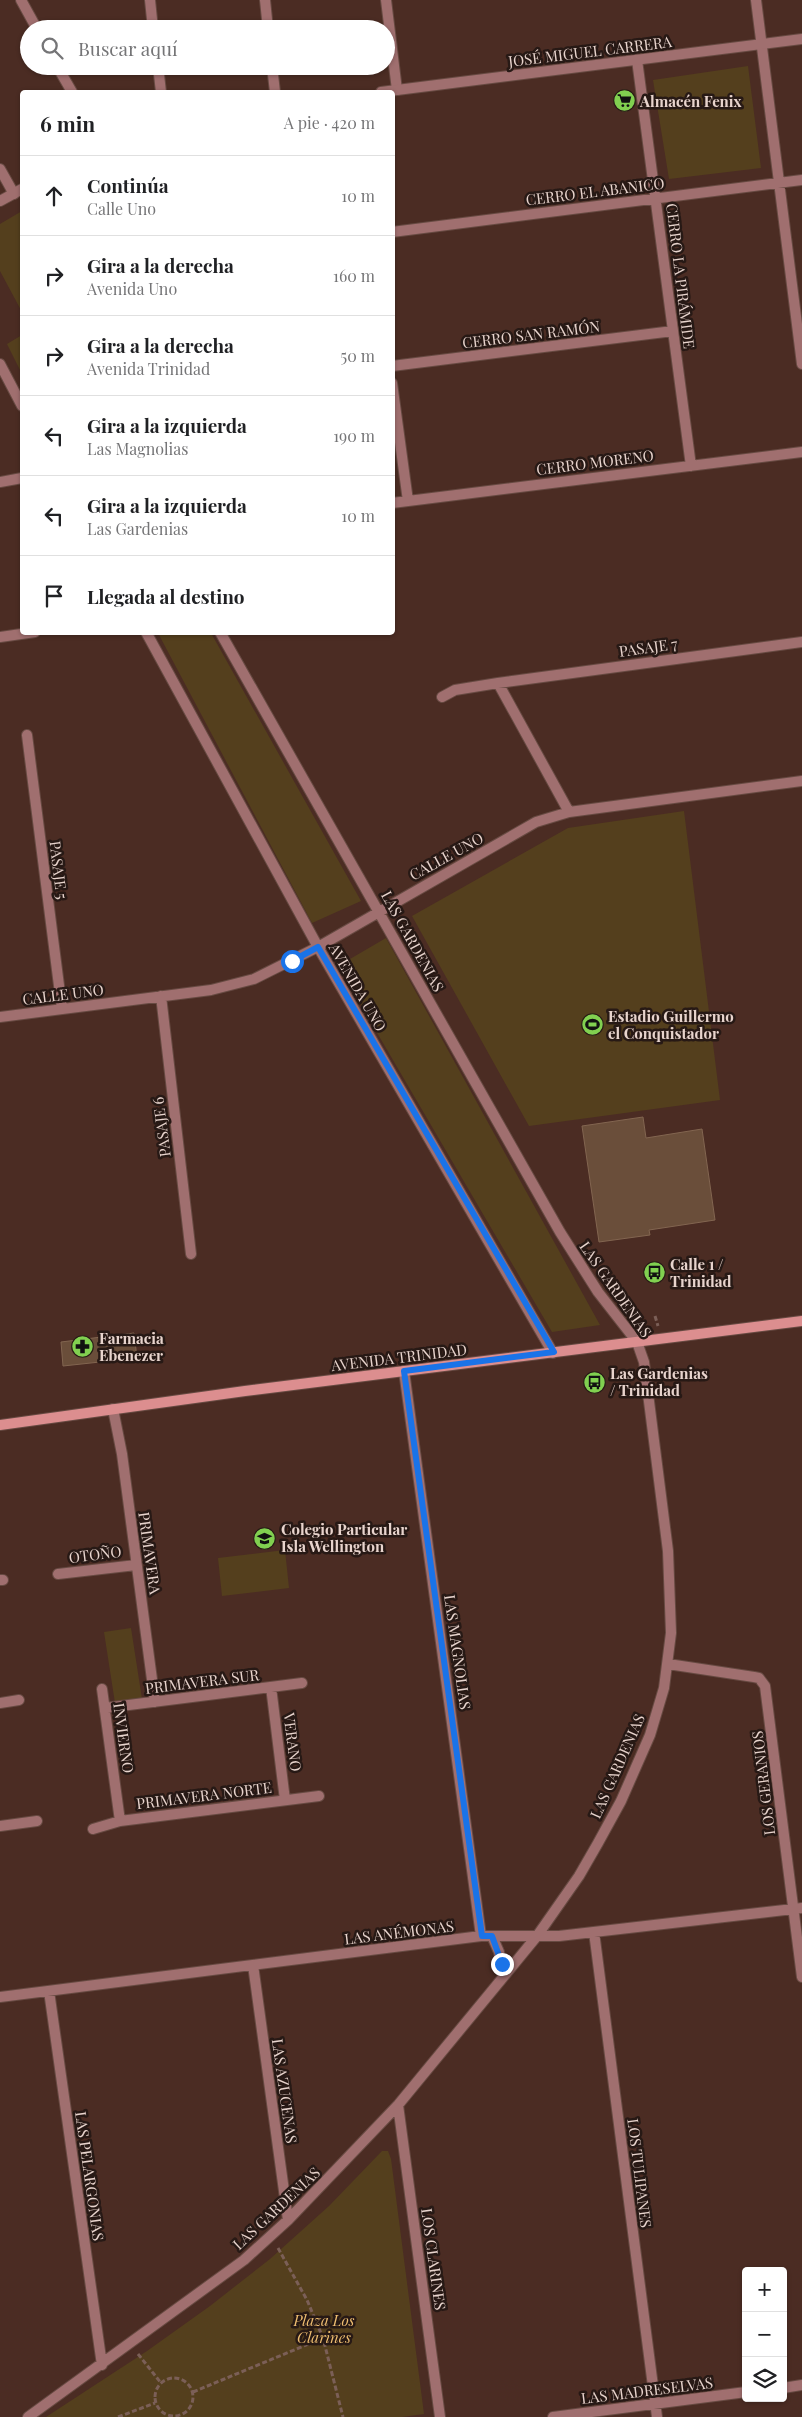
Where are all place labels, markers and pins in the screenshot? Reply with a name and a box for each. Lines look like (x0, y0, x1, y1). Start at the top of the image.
supermarket icon: Almacén Fenix (612, 89, 636, 113)
place label: Almacén Fenix (639, 91, 743, 111)
place label: Estadio Guillermo el Conquistador (608, 1006, 734, 1043)
sports icon: Estadio Guillermo el Conquistador (580, 1013, 604, 1037)
place label: Calle 1 / Trinidad (670, 1254, 731, 1291)
bus stop icon: Calle 1 / Trinidad (642, 1261, 666, 1285)
place label: Farmacia Ebenezer (99, 1328, 164, 1365)
pharmacy icon: Farmacia Ebenezer (71, 1335, 95, 1359)
place label: Las Gardenias / Trinidad (610, 1363, 708, 1400)
bus stop icon: Las Gardenias / Trinidad (582, 1370, 606, 1394)
place label: Colegio Particular Isla Wellington (281, 1519, 407, 1556)
school or university icon: Colegio Particular Isla Wellington (253, 1526, 277, 1550)

